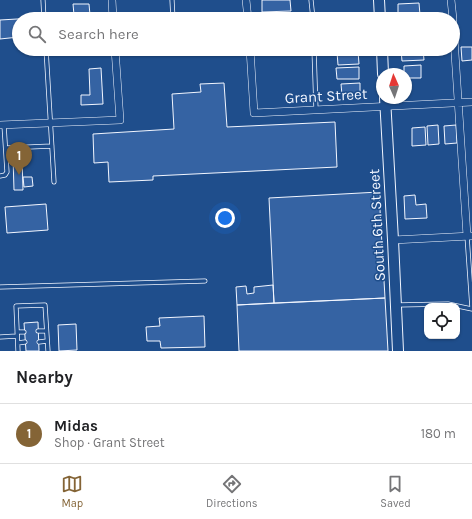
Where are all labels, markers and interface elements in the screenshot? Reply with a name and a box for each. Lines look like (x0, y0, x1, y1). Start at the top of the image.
search box (12, 12, 460, 56)
icon: search (26, 23, 48, 45)
text: Search here (58, 25, 139, 43)
north arrow (376, 68, 412, 104)
street label: Grant Street (284, 85, 368, 107)
pin: 1 (6, 142, 32, 175)
street label: South 6th Street (365, 168, 389, 282)
your location (215, 208, 235, 228)
map controls (424, 303, 460, 339)
button: locate (424, 303, 460, 339)
text: Nearby (16, 367, 73, 387)
text: Midas (54, 417, 98, 435)
text: 1 (27, 426, 31, 441)
text: 180 m (421, 426, 456, 441)
text: Shop · Grant Street (54, 435, 165, 450)
tab: Map (61, 473, 83, 510)
tab: Directions (206, 473, 258, 510)
tab: Saved (380, 473, 411, 510)

